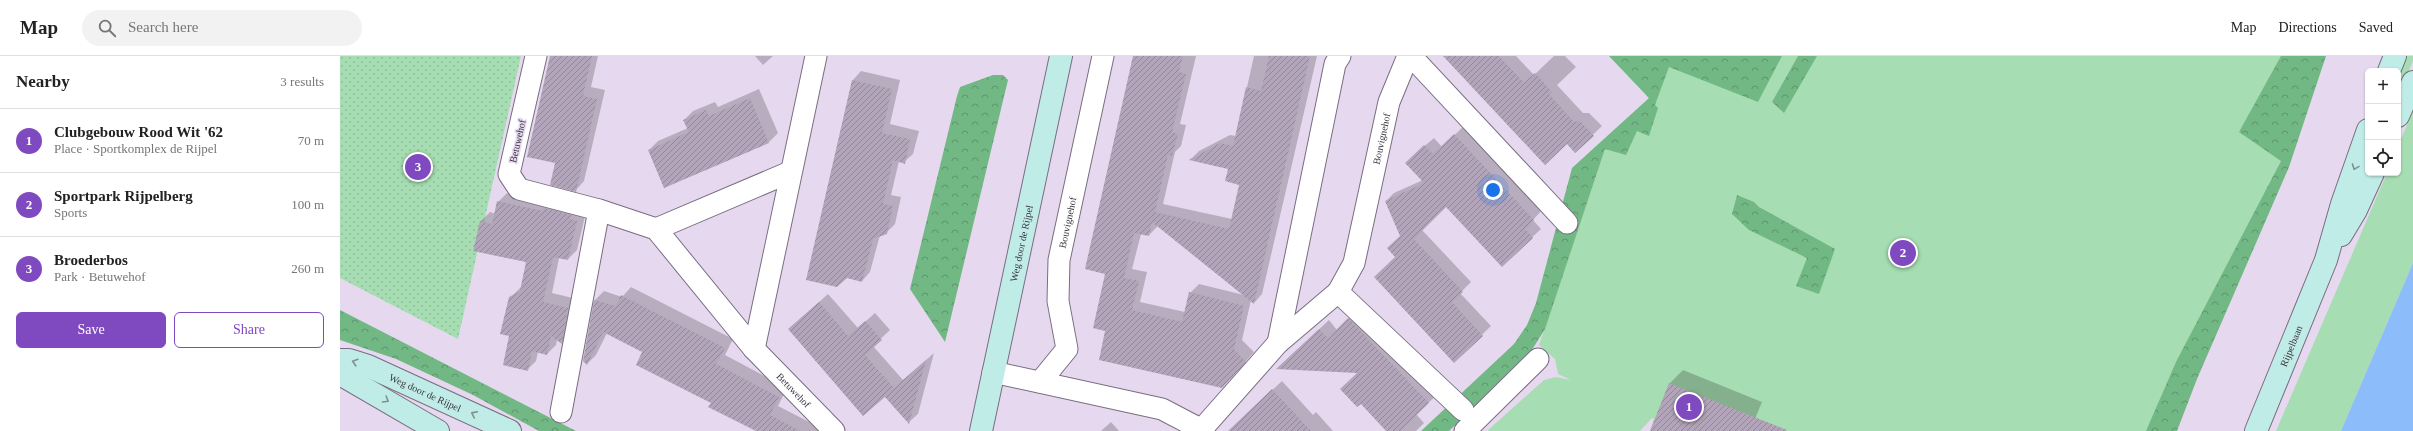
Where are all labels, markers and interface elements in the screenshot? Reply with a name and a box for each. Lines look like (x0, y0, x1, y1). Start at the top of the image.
search box (82, 10, 362, 46)
text: Map (20, 17, 58, 38)
icon: search (96, 17, 118, 39)
text: Search here (128, 19, 198, 35)
text: Map (2231, 20, 2256, 35)
text: Directions (2278, 20, 2337, 35)
text: Saved (2359, 20, 2393, 35)
map controls (2365, 68, 2401, 176)
button: + (2365, 68, 2401, 104)
text: Nearby (16, 72, 70, 91)
text: 3 results (280, 74, 324, 89)
button: − (2365, 104, 2401, 140)
street label: Bouvignehof (1371, 111, 1393, 165)
street label: Betuwehof (507, 118, 528, 164)
text: Clubgebouw Rood Wit '62 (54, 124, 223, 140)
text: 1 (26, 133, 32, 148)
text: 70 m (298, 133, 324, 148)
button: locate (2365, 140, 2401, 176)
text: Place · Sportkomplex de Rijpel (54, 141, 217, 156)
pin: 3 (405, 152, 431, 182)
one-way arrow (2351, 164, 2360, 171)
your location (1483, 180, 1503, 200)
text: Sportpark Rijpelberg (54, 188, 193, 204)
street label: Bouvignehof (1057, 195, 1079, 249)
text: 2 (26, 197, 32, 212)
text: 100 m (291, 197, 324, 212)
street label: Weg door de Rijpel (1008, 204, 1035, 283)
text: Sports (54, 205, 87, 220)
pin: 2 (1890, 238, 1916, 268)
text: Broederbos (54, 252, 128, 268)
text: 3 (26, 261, 32, 276)
text: 260 m (291, 261, 324, 276)
text: Park · Betuwehof (54, 269, 146, 284)
button: Save (16, 312, 166, 348)
button: Share (174, 312, 324, 348)
street label: Rijpelbaan (2278, 324, 2305, 368)
one-way arrow (352, 358, 359, 367)
street label: Betuwehof (774, 371, 813, 410)
street label: Weg door de Rijpel (387, 372, 463, 414)
pin: 1 (1676, 392, 1702, 422)
one-way arrow (382, 396, 389, 403)
one-way arrow (471, 411, 479, 419)

